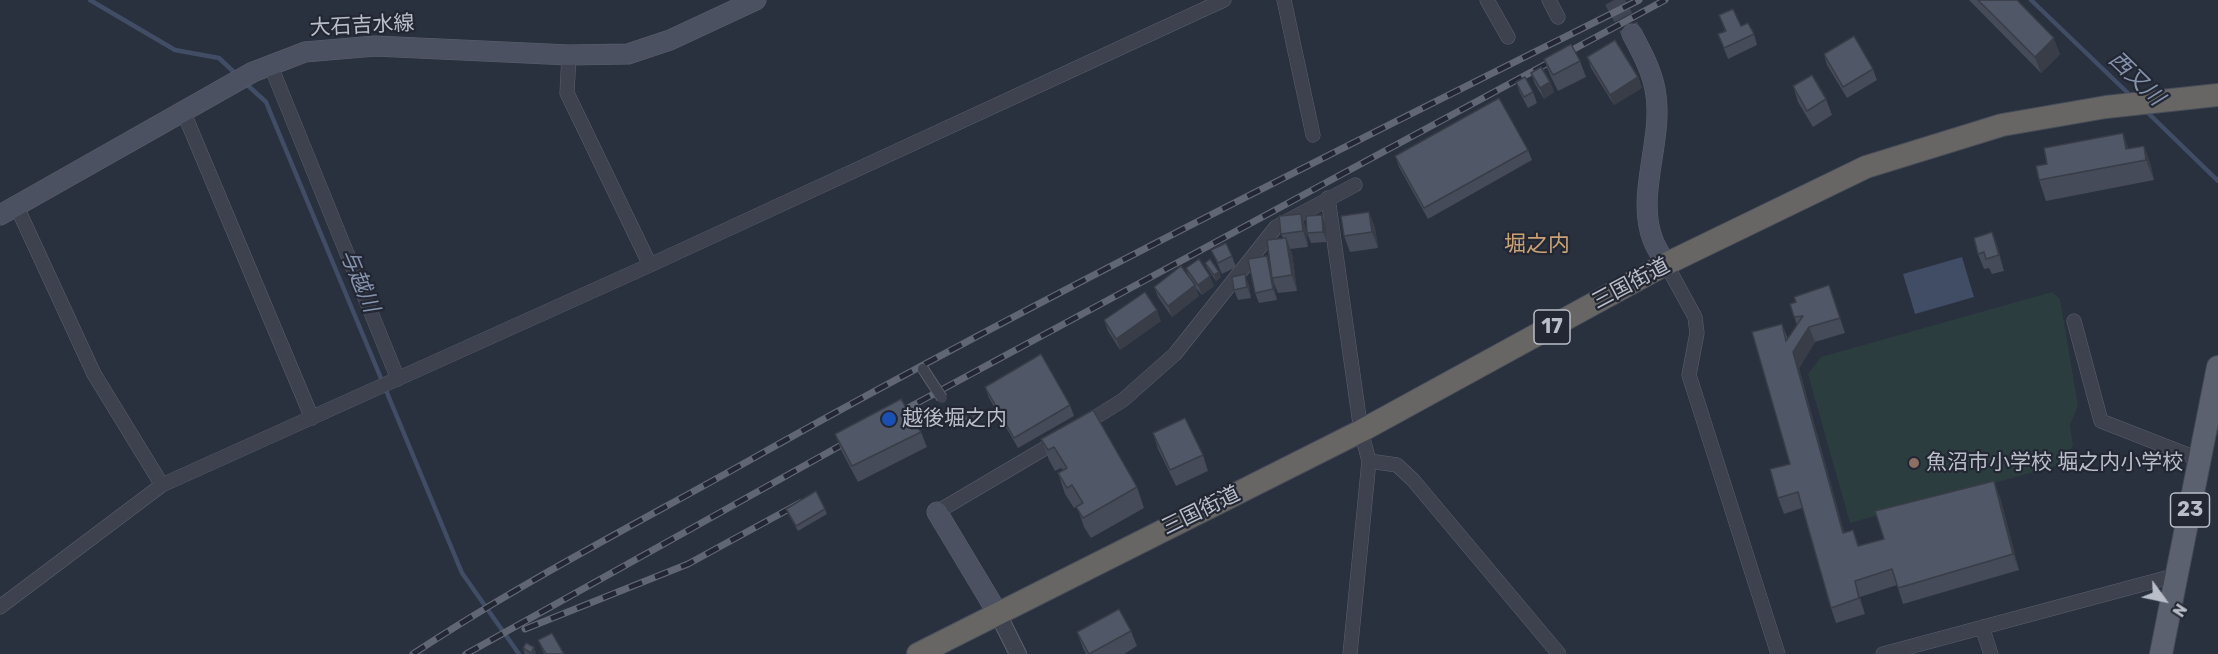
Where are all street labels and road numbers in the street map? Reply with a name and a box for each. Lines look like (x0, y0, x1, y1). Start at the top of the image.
street label: 大石吉水線 (309, 11, 415, 41)
street label: 三国街道 (1588, 253, 1674, 315)
road number: 17 (1534, 310, 1570, 344)
street label: 三国街道 (1158, 481, 1244, 541)
road number: 23 (2170, 493, 2210, 527)

